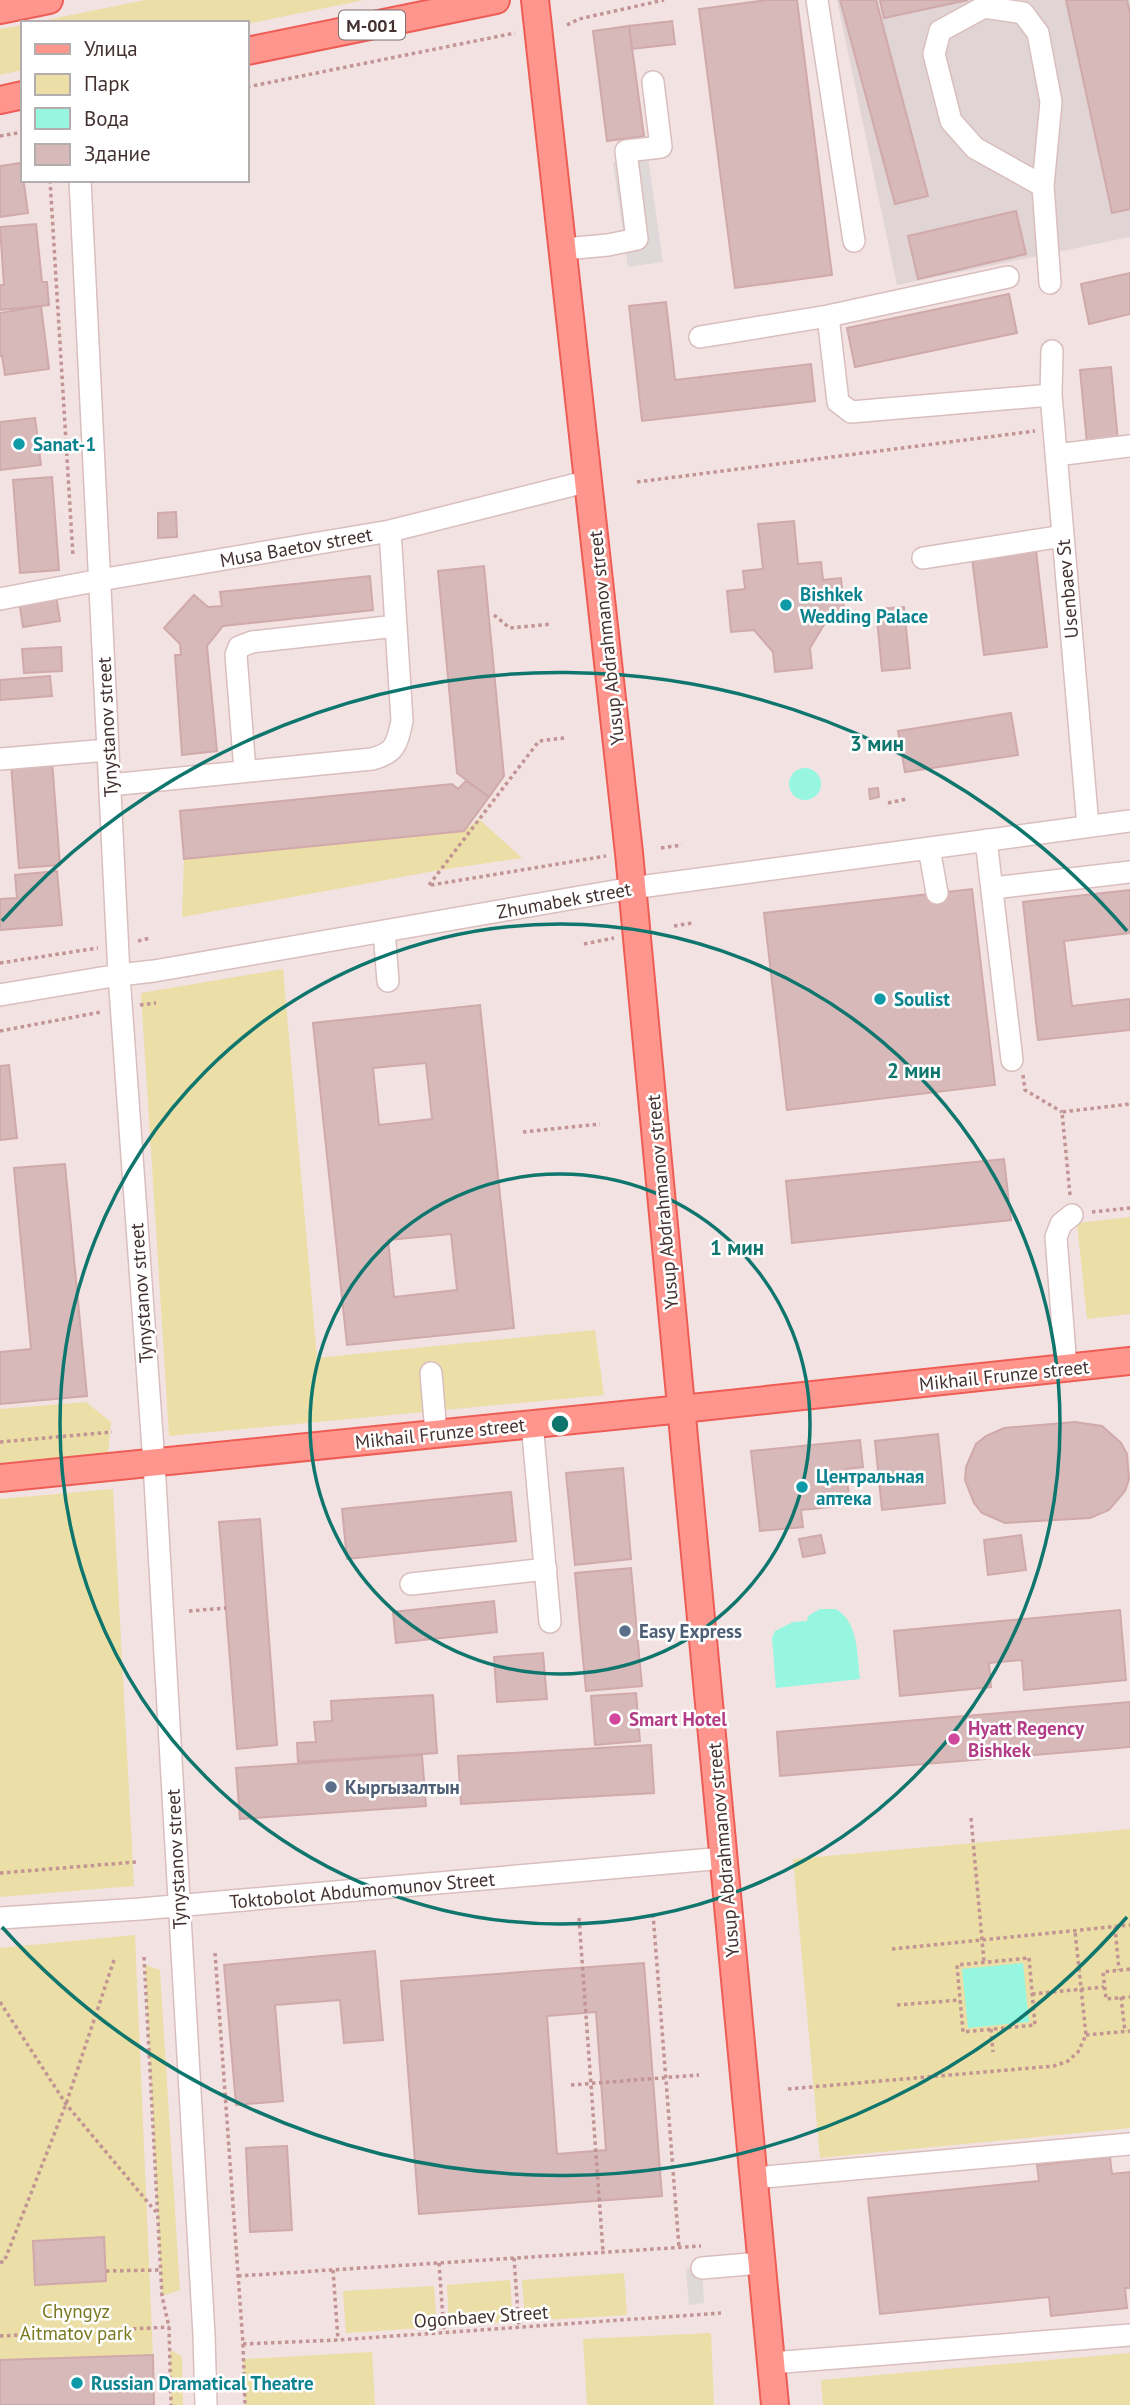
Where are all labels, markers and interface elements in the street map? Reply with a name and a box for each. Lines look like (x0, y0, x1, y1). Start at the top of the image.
road number: М-001 (339, 10, 405, 40)
legend (21, 21, 248, 182)
text: Улица (84, 35, 138, 62)
text: Парк (84, 70, 130, 97)
text: Вода (84, 105, 129, 132)
text: Здание (84, 140, 151, 167)
place label: Sanat-1 (33, 432, 96, 456)
marker: Sanat-1 (11, 436, 27, 452)
street label: Musa Baetov street (218, 522, 375, 572)
street label: Yusup Abdrahmanov street (583, 529, 629, 746)
street label: Usenbaev St (1051, 538, 1083, 640)
place label: Bishkek Wedding Palace (800, 582, 928, 628)
marker: Bishkek Wedding Palace (778, 597, 794, 613)
street label: Tynystanov street (91, 656, 123, 798)
text: 3 мин (850, 730, 904, 757)
street label: Zhumabek street (495, 876, 633, 924)
place label: Soulist (894, 987, 950, 1011)
marker: Soulist (872, 991, 888, 1007)
text: 2 мин (887, 1057, 941, 1084)
street label: Yusup Abdrahmanov street (641, 1093, 683, 1310)
street label: Tynystanov street (124, 1222, 158, 1364)
text: 1 мин (710, 1234, 764, 1261)
street label: Mikhail Frunze street (918, 1354, 1091, 1396)
street label: Mikhail Frunze street (354, 1412, 527, 1454)
centre of rings (548, 1412, 572, 1436)
place label: Центральная аптека (816, 1464, 924, 1510)
marker: Центральная аптека (794, 1479, 810, 1495)
place label: Easy Express (639, 1619, 742, 1643)
marker: Easy Express (617, 1623, 633, 1639)
place label: Smart Hotel (629, 1707, 727, 1731)
marker: Smart Hotel (607, 1711, 623, 1727)
place label: Hyatt Regency Bishkek (968, 1716, 1085, 1762)
marker: Hyatt Regency Bishkek (946, 1731, 962, 1747)
street label: Yusup Abdrahmanov street (702, 1741, 744, 1958)
place label: Кыргызалтын (345, 1775, 460, 1799)
marker: Кыргызалтын (323, 1779, 339, 1795)
street label: Tynystanov street (160, 1788, 192, 1930)
street label: Toktobolot Abdumomunov Street (228, 1866, 496, 1914)
park label: Chyngyz Aitmatov park (20, 2299, 132, 2345)
street label: Ogonbaev Street (413, 2299, 550, 2333)
place label: Russian Dramatical Theatre (91, 2371, 314, 2395)
marker: Russian Dramatical Theatre (69, 2375, 85, 2391)

